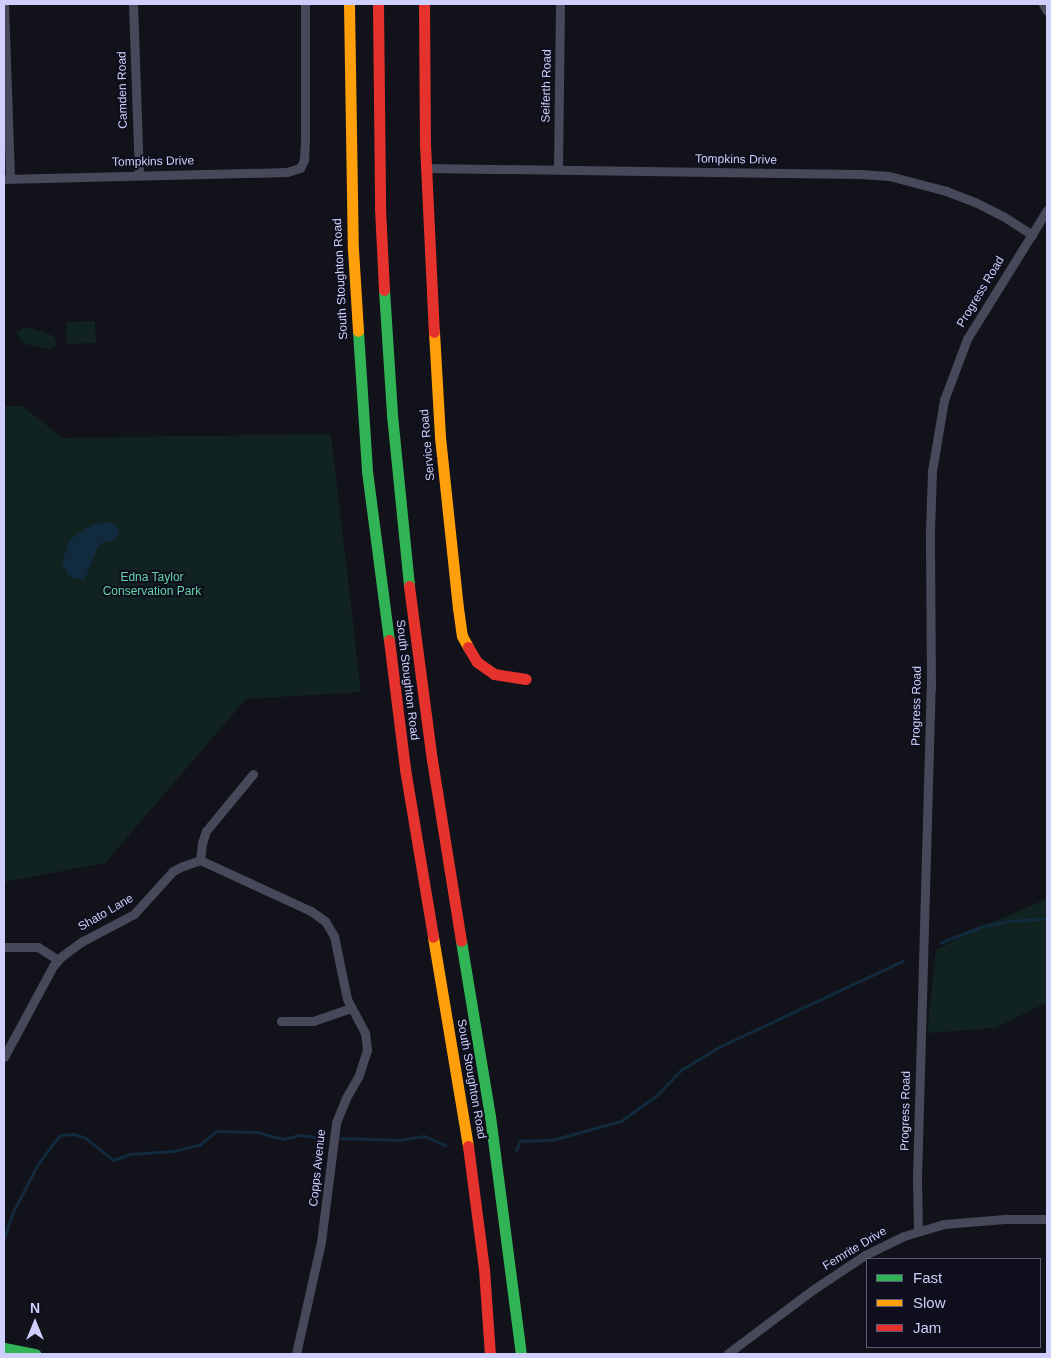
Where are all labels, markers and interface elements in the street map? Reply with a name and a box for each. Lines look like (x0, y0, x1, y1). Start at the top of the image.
street label: Seiferth Road (539, 49, 555, 123)
street label: Camden Road (115, 51, 131, 129)
street label: Tompkins Drive (695, 152, 777, 168)
street label: Tompkins Drive (112, 154, 194, 170)
street label: South Stoughton Road (331, 218, 351, 340)
street label: Progress Road (954, 254, 1008, 330)
street label: Service Road (418, 408, 438, 482)
park label: Edna Taylor Conservation Park (103, 571, 201, 599)
street label: South Stoughton Road (392, 619, 422, 741)
street label: Progress Road (909, 666, 925, 746)
street label: Shato Lane (76, 891, 136, 935)
street label: South Stoughton Road (453, 1018, 489, 1140)
street label: Progress Road (898, 1071, 914, 1151)
street label: Copps Avenue (307, 1128, 329, 1208)
street label: Femrite Drive (820, 1224, 890, 1274)
legend (866, 1258, 1041, 1348)
text: Fast (913, 1269, 942, 1286)
text: Slow (913, 1294, 946, 1311)
north arrow (10, 1298, 60, 1348)
text: N (30, 1300, 40, 1316)
text: Jam (913, 1319, 941, 1336)

